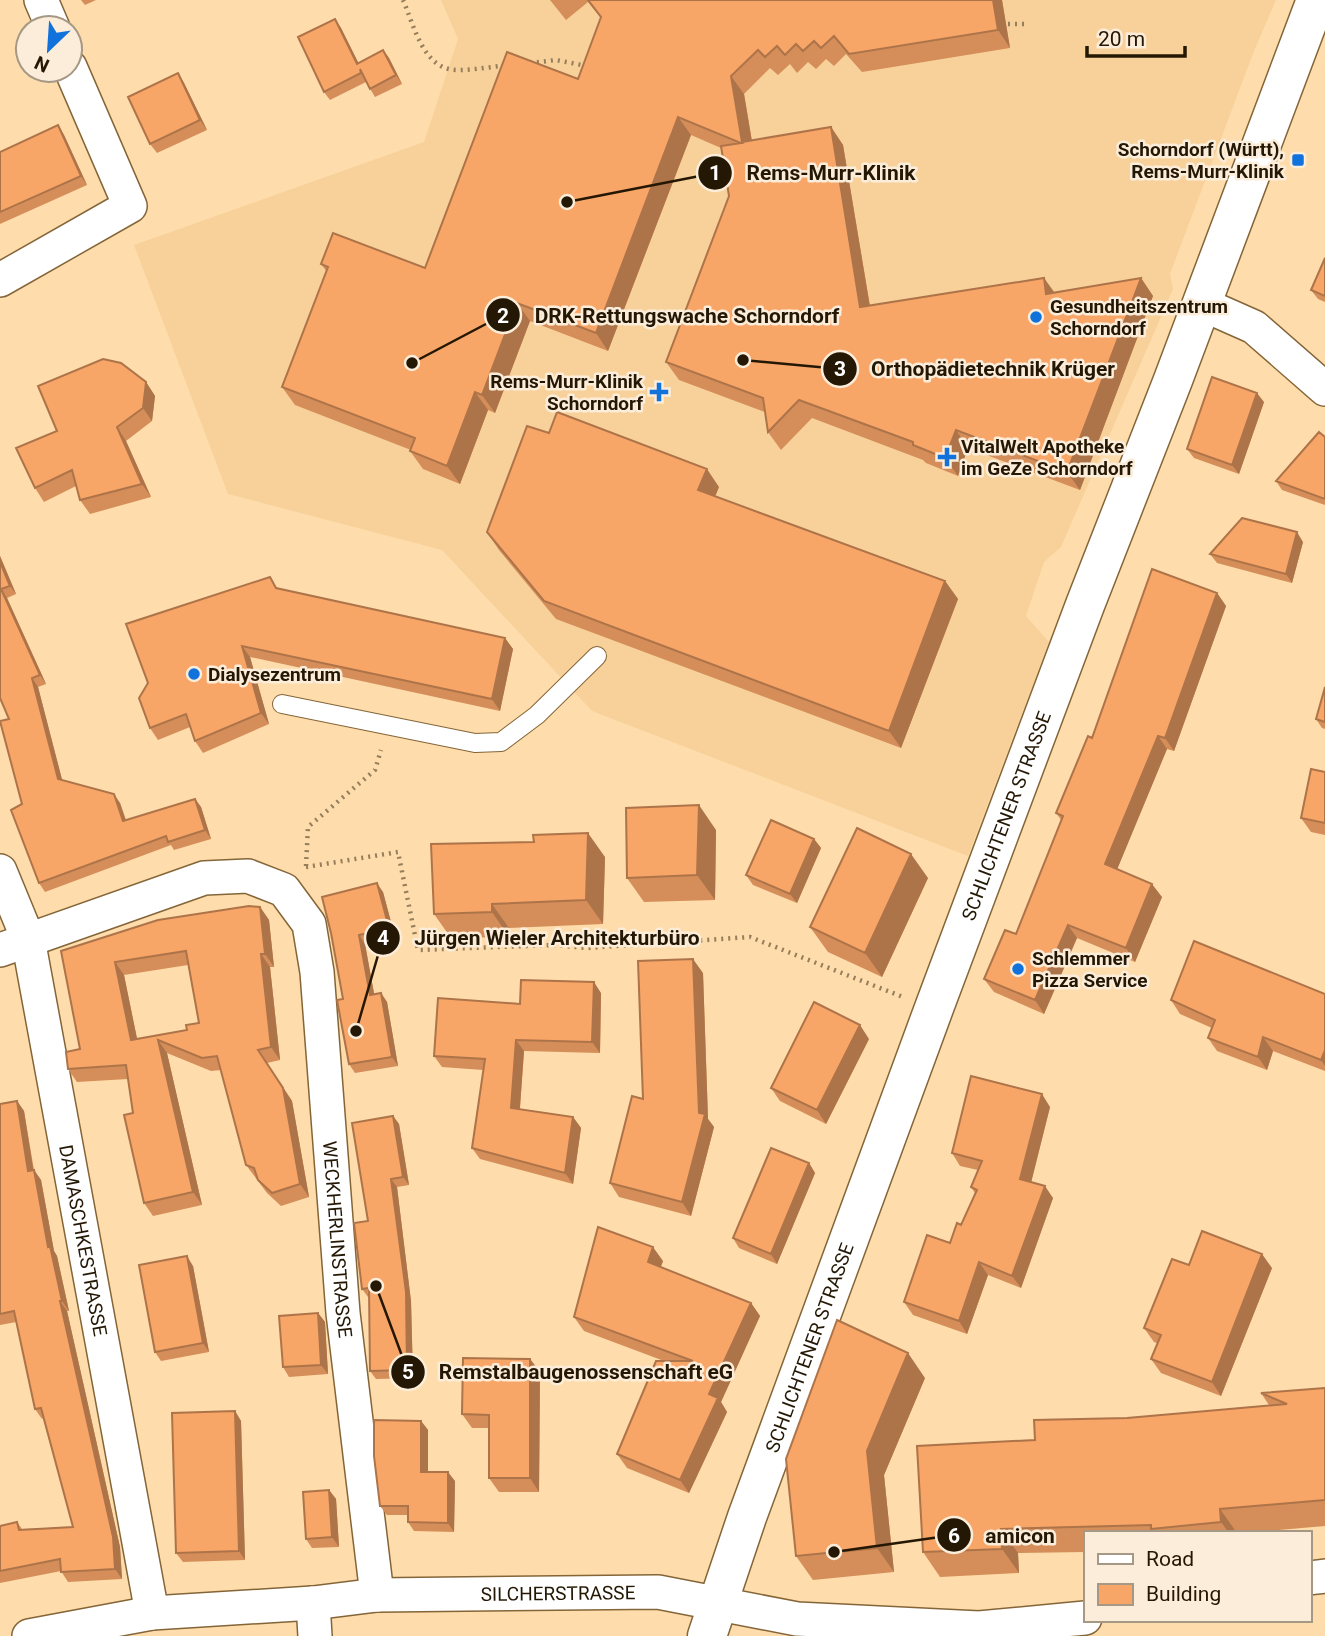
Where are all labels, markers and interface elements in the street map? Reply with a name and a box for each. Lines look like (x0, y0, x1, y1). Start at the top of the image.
north arrow (14, 14, 84, 84)
scale bar (1087, 14, 1185, 58)
text: 20 m (1098, 27, 1145, 51)
text: N (31, 51, 53, 77)
place label: Schorndorf (Württ), Rems-Murr-Klinik (1118, 138, 1285, 183)
callout: Rems-Murr-Klinik (698, 152, 930, 194)
marker: Schorndorf (Württ), Rems-Murr-Klinik (1290, 152, 1306, 168)
text: 1 (709, 161, 721, 185)
text: Rems-Murr-Klinik (747, 161, 916, 185)
callout: DRK-Rettungswache Schorndorf (486, 294, 853, 336)
place label: Gesundheitszentrum Schorndorf (1050, 295, 1228, 340)
text: 2 (497, 304, 509, 328)
text: DRK-Rettungswache Schorndorf (535, 304, 840, 328)
marker: Gesundheitszentrum Schorndorf (1028, 309, 1044, 325)
callout: Orthopädietechnik Krüger (822, 348, 1129, 390)
text: 3 (834, 357, 846, 381)
text: Orthopädietechnik Krüger (871, 357, 1115, 381)
place label: Rems-Murr-Klinik Schorndorf (490, 370, 644, 415)
marker: Rems-Murr-Klinik Schorndorf (649, 382, 669, 402)
place label: VitalWelt Apotheke im GeZe Schorndorf (961, 435, 1133, 480)
marker: VitalWelt Apotheke im GeZe Schorndorf (939, 449, 955, 465)
place label: Dialysezentrum (208, 663, 341, 686)
marker: Dialysezentrum (186, 666, 202, 682)
street label: SCHLICHTENER STRASSE (956, 708, 1056, 924)
callout: Jürgen Wieler Architekturbüro (365, 917, 714, 959)
text: 4 (377, 926, 389, 950)
text: Jürgen Wieler Architekturbüro (414, 926, 700, 950)
place label: Schlemmer Pizza Service (1032, 947, 1147, 992)
marker: Schlemmer Pizza Service (1010, 961, 1026, 977)
street label: WECKHERLINSTRASSE (318, 1140, 357, 1339)
street label: DAMASCHKESTRASSE (55, 1143, 112, 1338)
street label: SCHLICHTENER STRASSE (760, 1240, 858, 1455)
callout: Remstalbaugenossenschaft eG (390, 1351, 747, 1393)
text: 5 (402, 1360, 414, 1384)
text: Remstalbaugenossenschaft eG (439, 1360, 733, 1384)
callout: amicon (937, 1514, 1069, 1556)
text: 6 (948, 1524, 960, 1548)
text: amicon (985, 1524, 1055, 1548)
legend (1084, 1531, 1311, 1622)
text: Road (1146, 1547, 1194, 1571)
street label: SILCHERSTRASSE (481, 1581, 636, 1605)
text: Building (1146, 1582, 1221, 1606)

